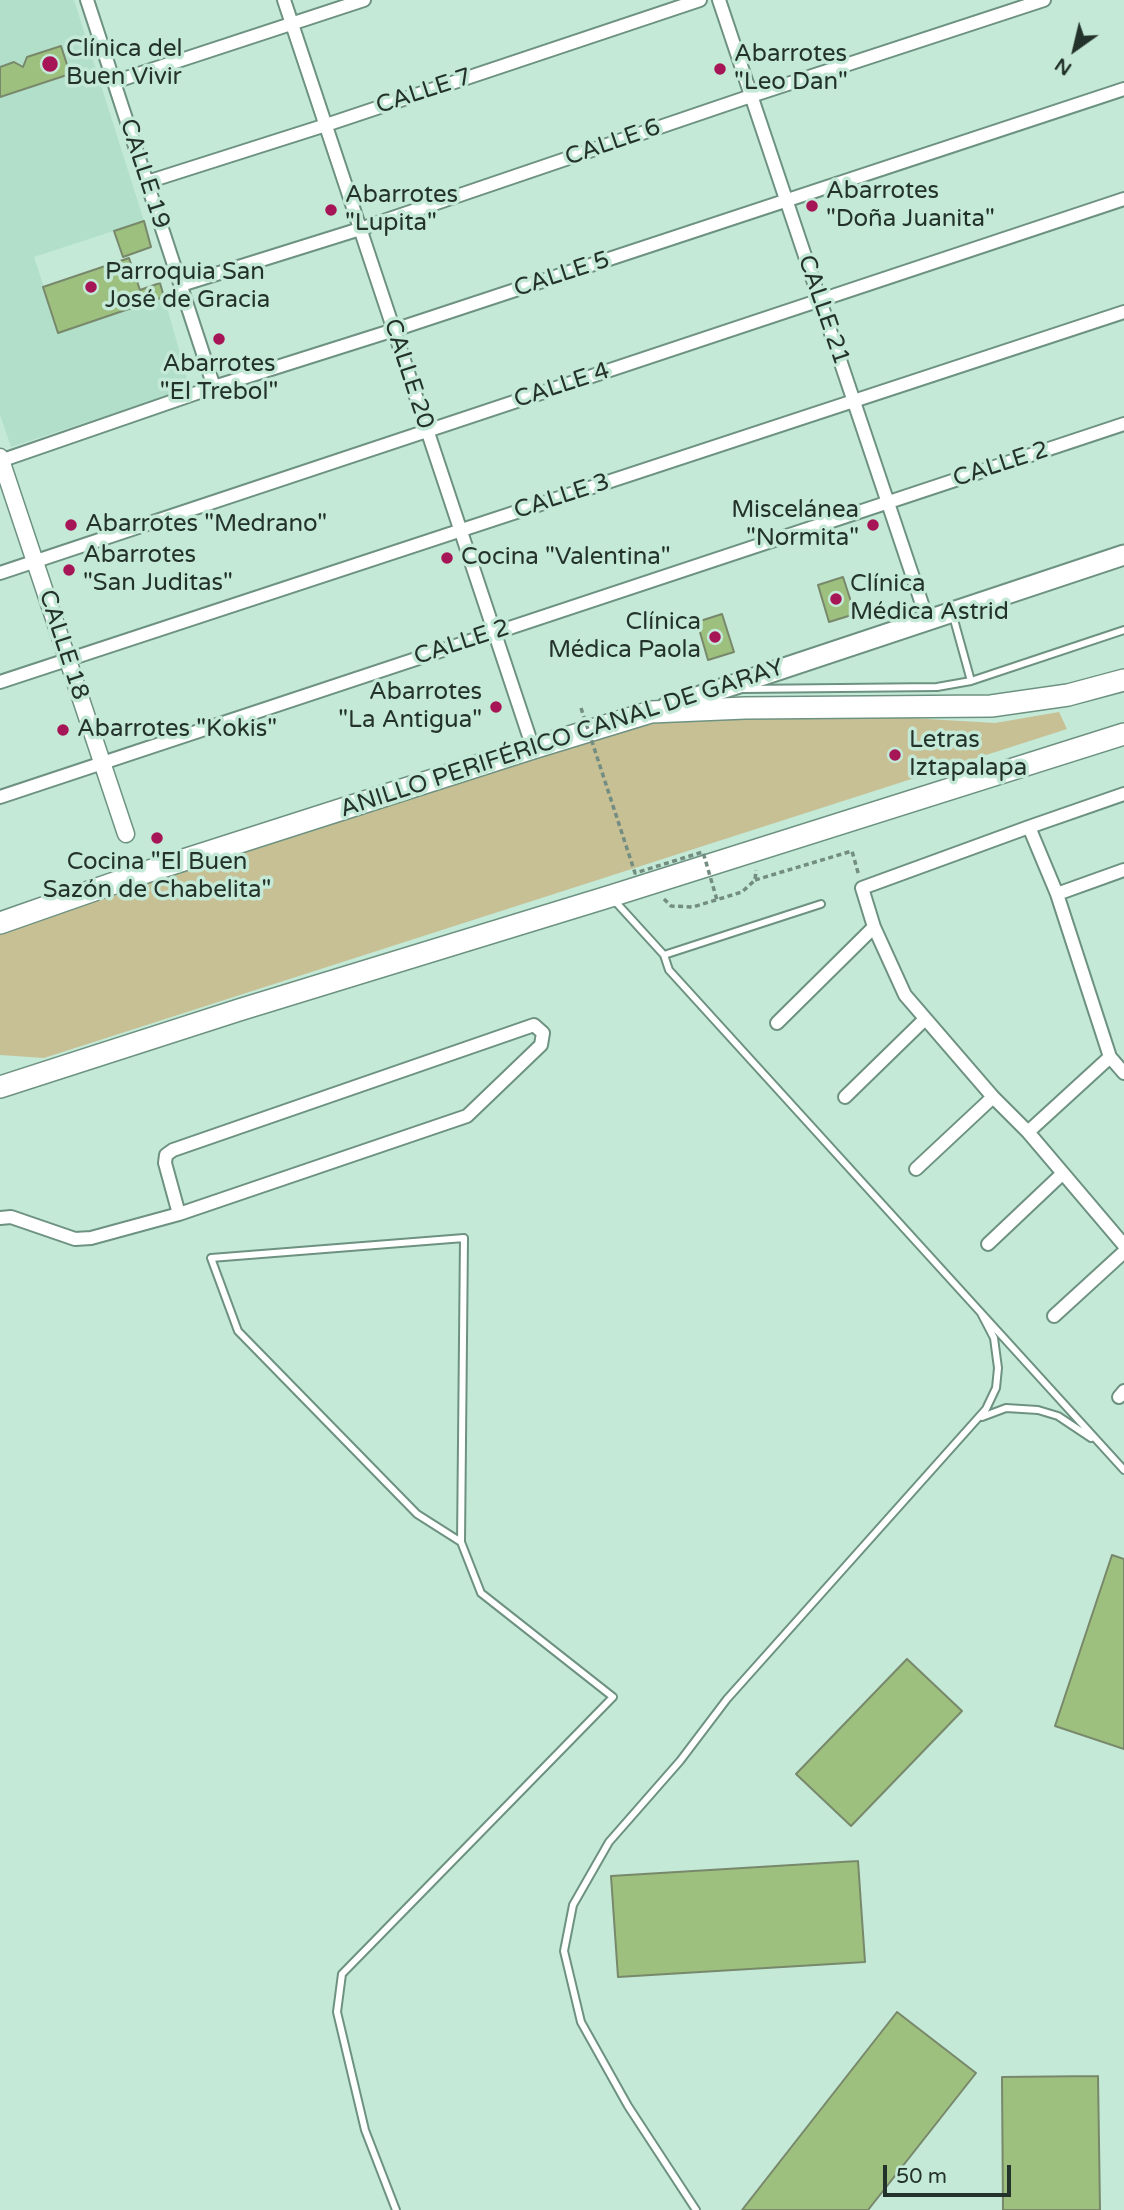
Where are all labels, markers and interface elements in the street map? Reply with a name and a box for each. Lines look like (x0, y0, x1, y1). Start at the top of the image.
north arrow (1040, 14, 1110, 84)
place label: Clínica del Buen Vivir (66, 36, 182, 92)
place label: Abarrotes "Leo Dan" (734, 41, 848, 97)
text: N (1051, 53, 1076, 80)
marker: Clínica del Buen Vivir (40, 54, 60, 74)
marker: Abarrotes "Leo Dan" (712, 61, 728, 77)
street label: CALLE 7 (373, 63, 475, 121)
street label: CALLE 6 (562, 113, 664, 173)
street label: CALLE 19 (113, 115, 175, 233)
place label: Abarrotes "Doña Juanita" (826, 178, 995, 234)
place label: Abarrotes "Lupita" (345, 182, 458, 238)
marker: Abarrotes "Doña Juanita" (804, 198, 820, 214)
marker: Abarrotes "Lupita" (323, 202, 339, 218)
street label: CALLE 5 (511, 246, 613, 304)
street label: CALLE 21 (791, 251, 855, 369)
place label: Parroquia San José de Gracia (105, 259, 270, 315)
marker: Parroquia San José de Gracia (83, 279, 99, 295)
street label: CALLE 20 (377, 315, 439, 433)
marker: Abarrotes "El Trebol" (211, 331, 227, 347)
place label: Abarrotes "El Trebol" (160, 351, 278, 407)
street label: CALLE 4 (511, 357, 613, 415)
street label: CALLE 2 (950, 436, 1052, 494)
street label: CALLE 3 (511, 468, 613, 526)
place label: Miscelánea "Normita" (731, 497, 859, 553)
place label: Abarrotes "Medrano" (85, 511, 327, 539)
marker: Abarrotes "Medrano" (63, 517, 79, 533)
marker: Miscelánea "Normita" (865, 517, 881, 533)
place label: Abarrotes "San Juditas" (83, 542, 233, 598)
place label: Cocina "Valentina" (461, 544, 671, 572)
marker: Cocina "Valentina" (439, 550, 455, 566)
marker: Abarrotes "San Juditas" (61, 562, 77, 578)
place label: Clínica Médica Astrid (850, 571, 1009, 627)
street label: CALLE 18 (32, 586, 94, 704)
marker: Clínica Médica Astrid (828, 591, 844, 607)
place label: Clínica Médica Paola (548, 609, 701, 665)
street label: CALLE 2 (411, 614, 513, 672)
marker: Clínica Médica Paola (707, 629, 723, 645)
street label: ANILLO PERIFÉRICO CANAL DE GARAY (336, 653, 788, 825)
place label: Abarrotes "La Antigua" (338, 679, 482, 735)
marker: Abarrotes "La Antigua" (488, 699, 504, 715)
place label: Abarrotes "Kokis" (77, 716, 277, 744)
marker: Abarrotes "Kokis" (55, 722, 71, 738)
place label: Letras Iztapalapa (909, 727, 1027, 783)
marker: Letras Iztapalapa (887, 747, 903, 763)
marker: Cocina "El Buen Sazón de Chabelita" (149, 830, 165, 846)
place label: Cocina "El Buen Sazón de Chabelita" (43, 849, 271, 905)
scale bar (886, 2150, 1014, 2194)
text: 50 m (896, 2164, 947, 2189)

